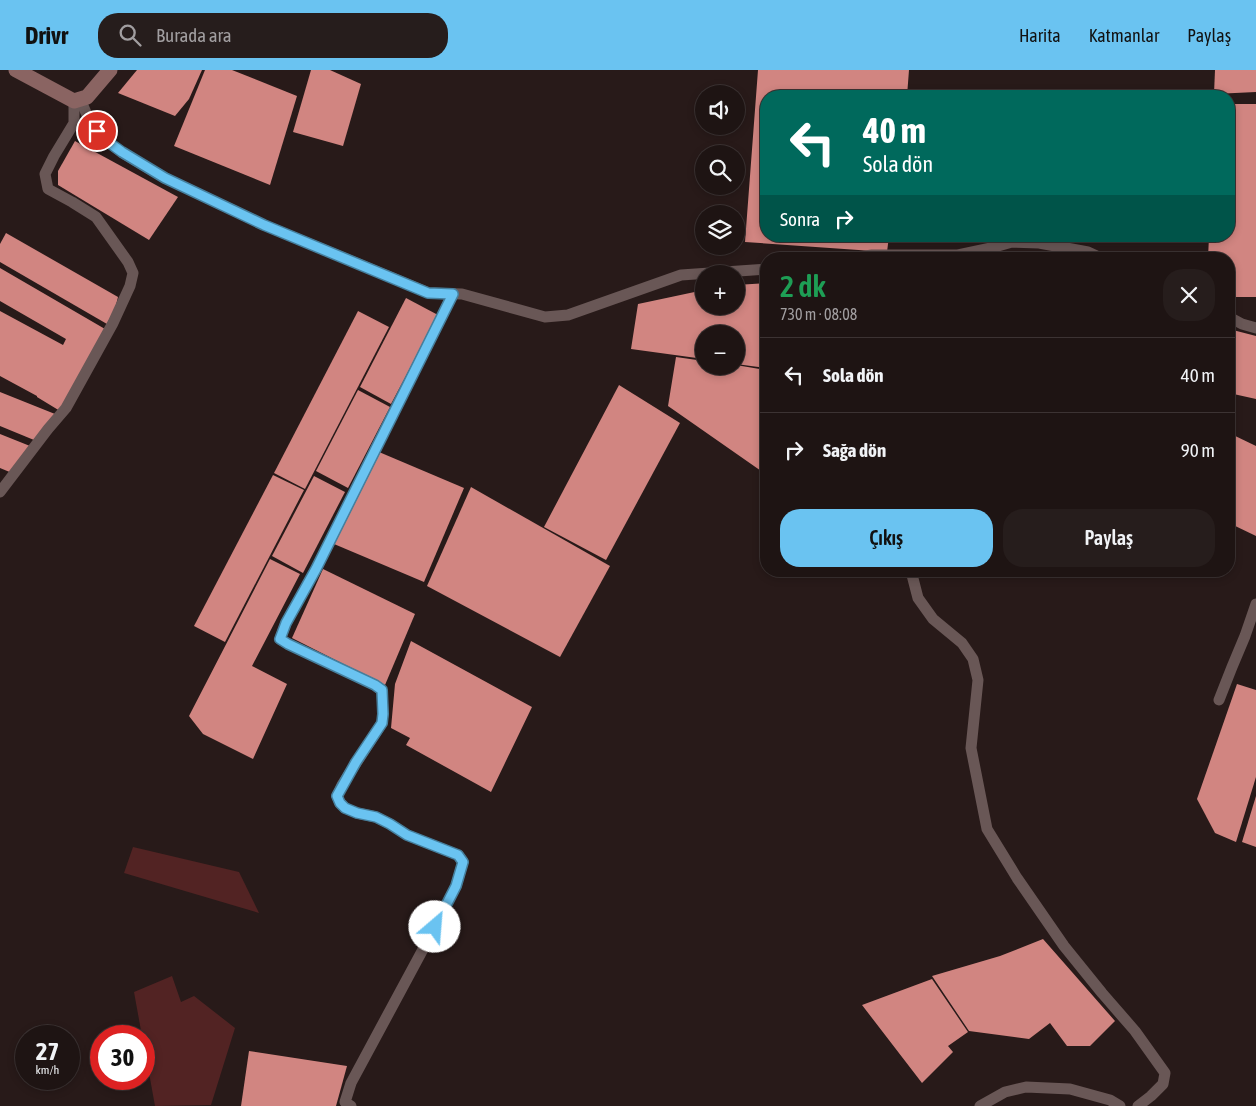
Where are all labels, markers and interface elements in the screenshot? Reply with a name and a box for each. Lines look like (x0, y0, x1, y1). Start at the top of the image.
search box (98, 13, 448, 58)
icon: search (116, 21, 144, 49)
text: Drivr (25, 22, 68, 49)
text: Burada ara (156, 24, 232, 46)
text: Harita (1019, 25, 1061, 46)
text: Katmanlar (1089, 25, 1159, 46)
text: Paylaş (1187, 25, 1231, 46)
map controls (695, 85, 745, 375)
button: sound (695, 85, 745, 135)
pin (76, 110, 118, 152)
icon: left (780, 110, 845, 175)
text: 40 m (863, 110, 926, 150)
icon: arrive (83, 117, 111, 145)
button: search (695, 145, 745, 195)
text: Sola dön (863, 151, 933, 177)
button: layers (695, 205, 745, 255)
icon: right (830, 205, 858, 233)
text: Sonra (780, 208, 820, 230)
button: + (695, 265, 745, 315)
text: 2 dk (780, 269, 826, 303)
button: close (1163, 269, 1215, 321)
text: 730 m · 08:08 (780, 305, 857, 323)
button: − (695, 325, 745, 375)
icon: left (780, 361, 808, 389)
text: Sola dön (823, 364, 884, 386)
text: 40 m (1181, 364, 1215, 386)
icon: right (780, 436, 808, 464)
text: Sağa dön (823, 439, 886, 461)
text: 90 m (1181, 439, 1215, 461)
button: Çıkış (780, 509, 993, 567)
button: Paylaş (1003, 509, 1215, 567)
position arrow (408, 900, 460, 952)
speed limit sign: 30 (90, 1025, 155, 1090)
text: 27 (36, 1037, 59, 1065)
text: km/h (36, 1063, 59, 1077)

